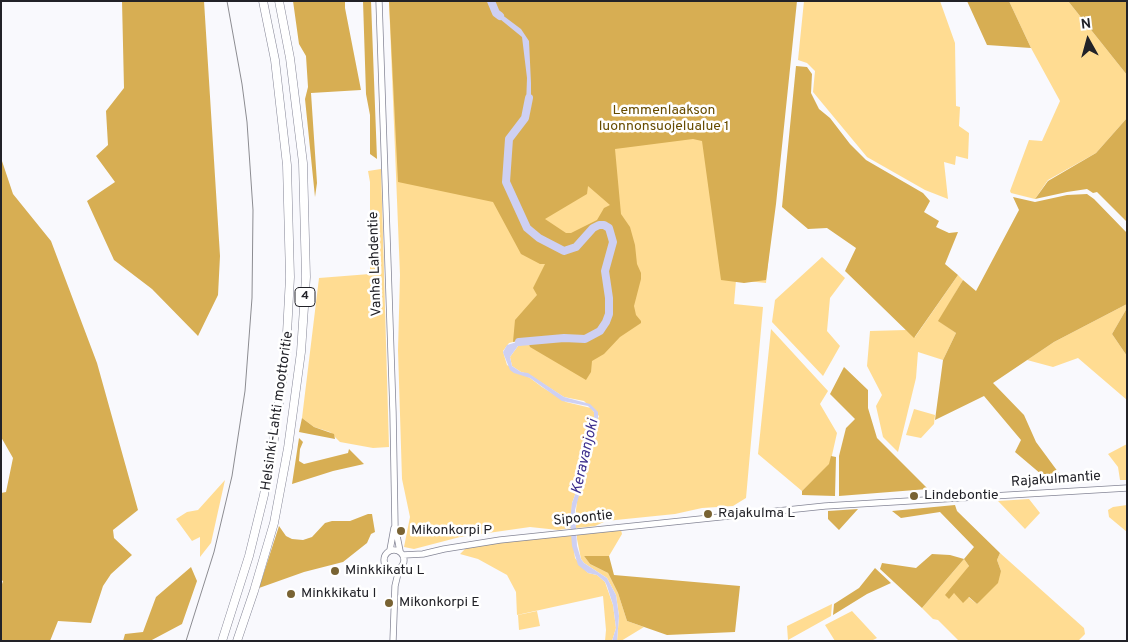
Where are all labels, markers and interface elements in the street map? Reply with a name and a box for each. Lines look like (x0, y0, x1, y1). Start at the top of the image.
north arrow (1063, 15, 1113, 65)
text: N (1080, 16, 1092, 34)
park label: Lemmenlaakson luonnonsuojelualue 1 (599, 103, 729, 136)
street label: Vanha Lahdentie (366, 211, 386, 317)
road number: 4 (295, 288, 315, 306)
street label: Helsinki-Lahti moottoritie (258, 330, 298, 492)
water label: Keravanjoki (569, 418, 603, 496)
street label: Rajakulmantie (1011, 468, 1101, 492)
place label: Lindebontie (924, 488, 998, 504)
marker: Lindebontie (908, 490, 920, 502)
place label: Rajakulma L (718, 506, 795, 522)
street label: Sipoontie (552, 508, 614, 530)
marker: Rajakulma L (702, 508, 714, 520)
place label: Mikonkorpi P (411, 523, 492, 539)
marker: Mikonkorpi P (395, 525, 407, 537)
place label: Minkkikatu L (345, 563, 424, 579)
marker: Minkkikatu L (329, 565, 341, 577)
place label: Minkkikatu I (301, 586, 376, 602)
marker: Minkkikatu I (285, 588, 297, 600)
place label: Mikonkorpi E (399, 595, 480, 611)
marker: Mikonkorpi E (383, 597, 395, 609)

